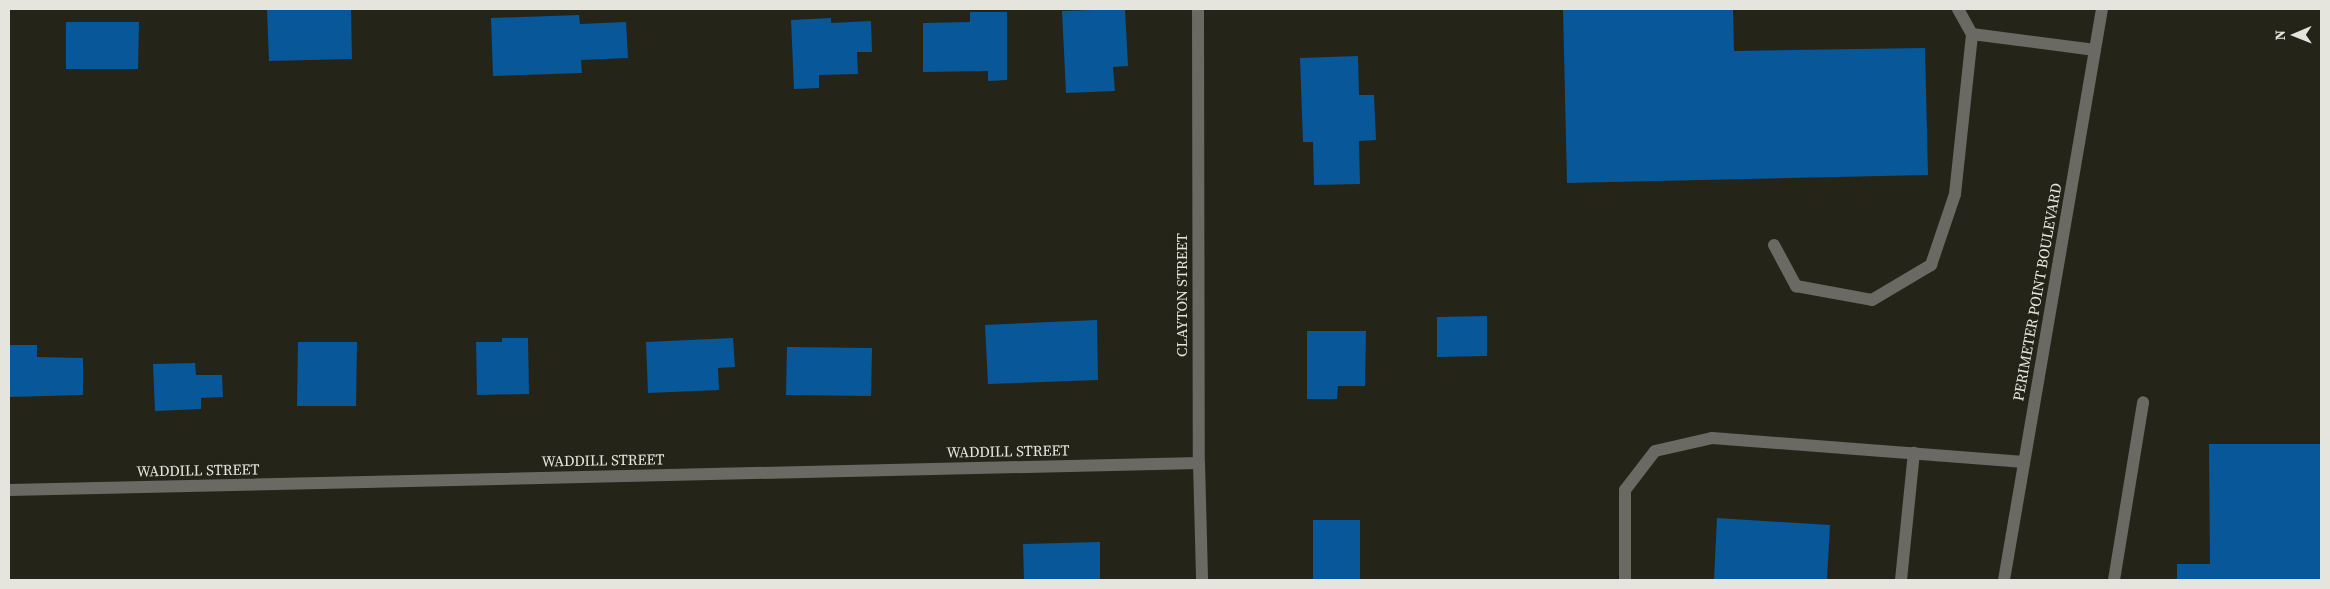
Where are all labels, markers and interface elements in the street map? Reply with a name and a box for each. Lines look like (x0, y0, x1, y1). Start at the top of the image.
north arrow (2270, 10, 2320, 60)
text: N (2270, 30, 2290, 41)
street label: PERIMETER POINT BOULEVARD (2009, 181, 2065, 403)
street label: CLAYTON STREET (1173, 233, 1191, 357)
street label: WADDILL STREET (946, 441, 1070, 461)
street label: WADDILL STREET (541, 450, 665, 470)
street label: WADDILL STREET (136, 460, 260, 480)

